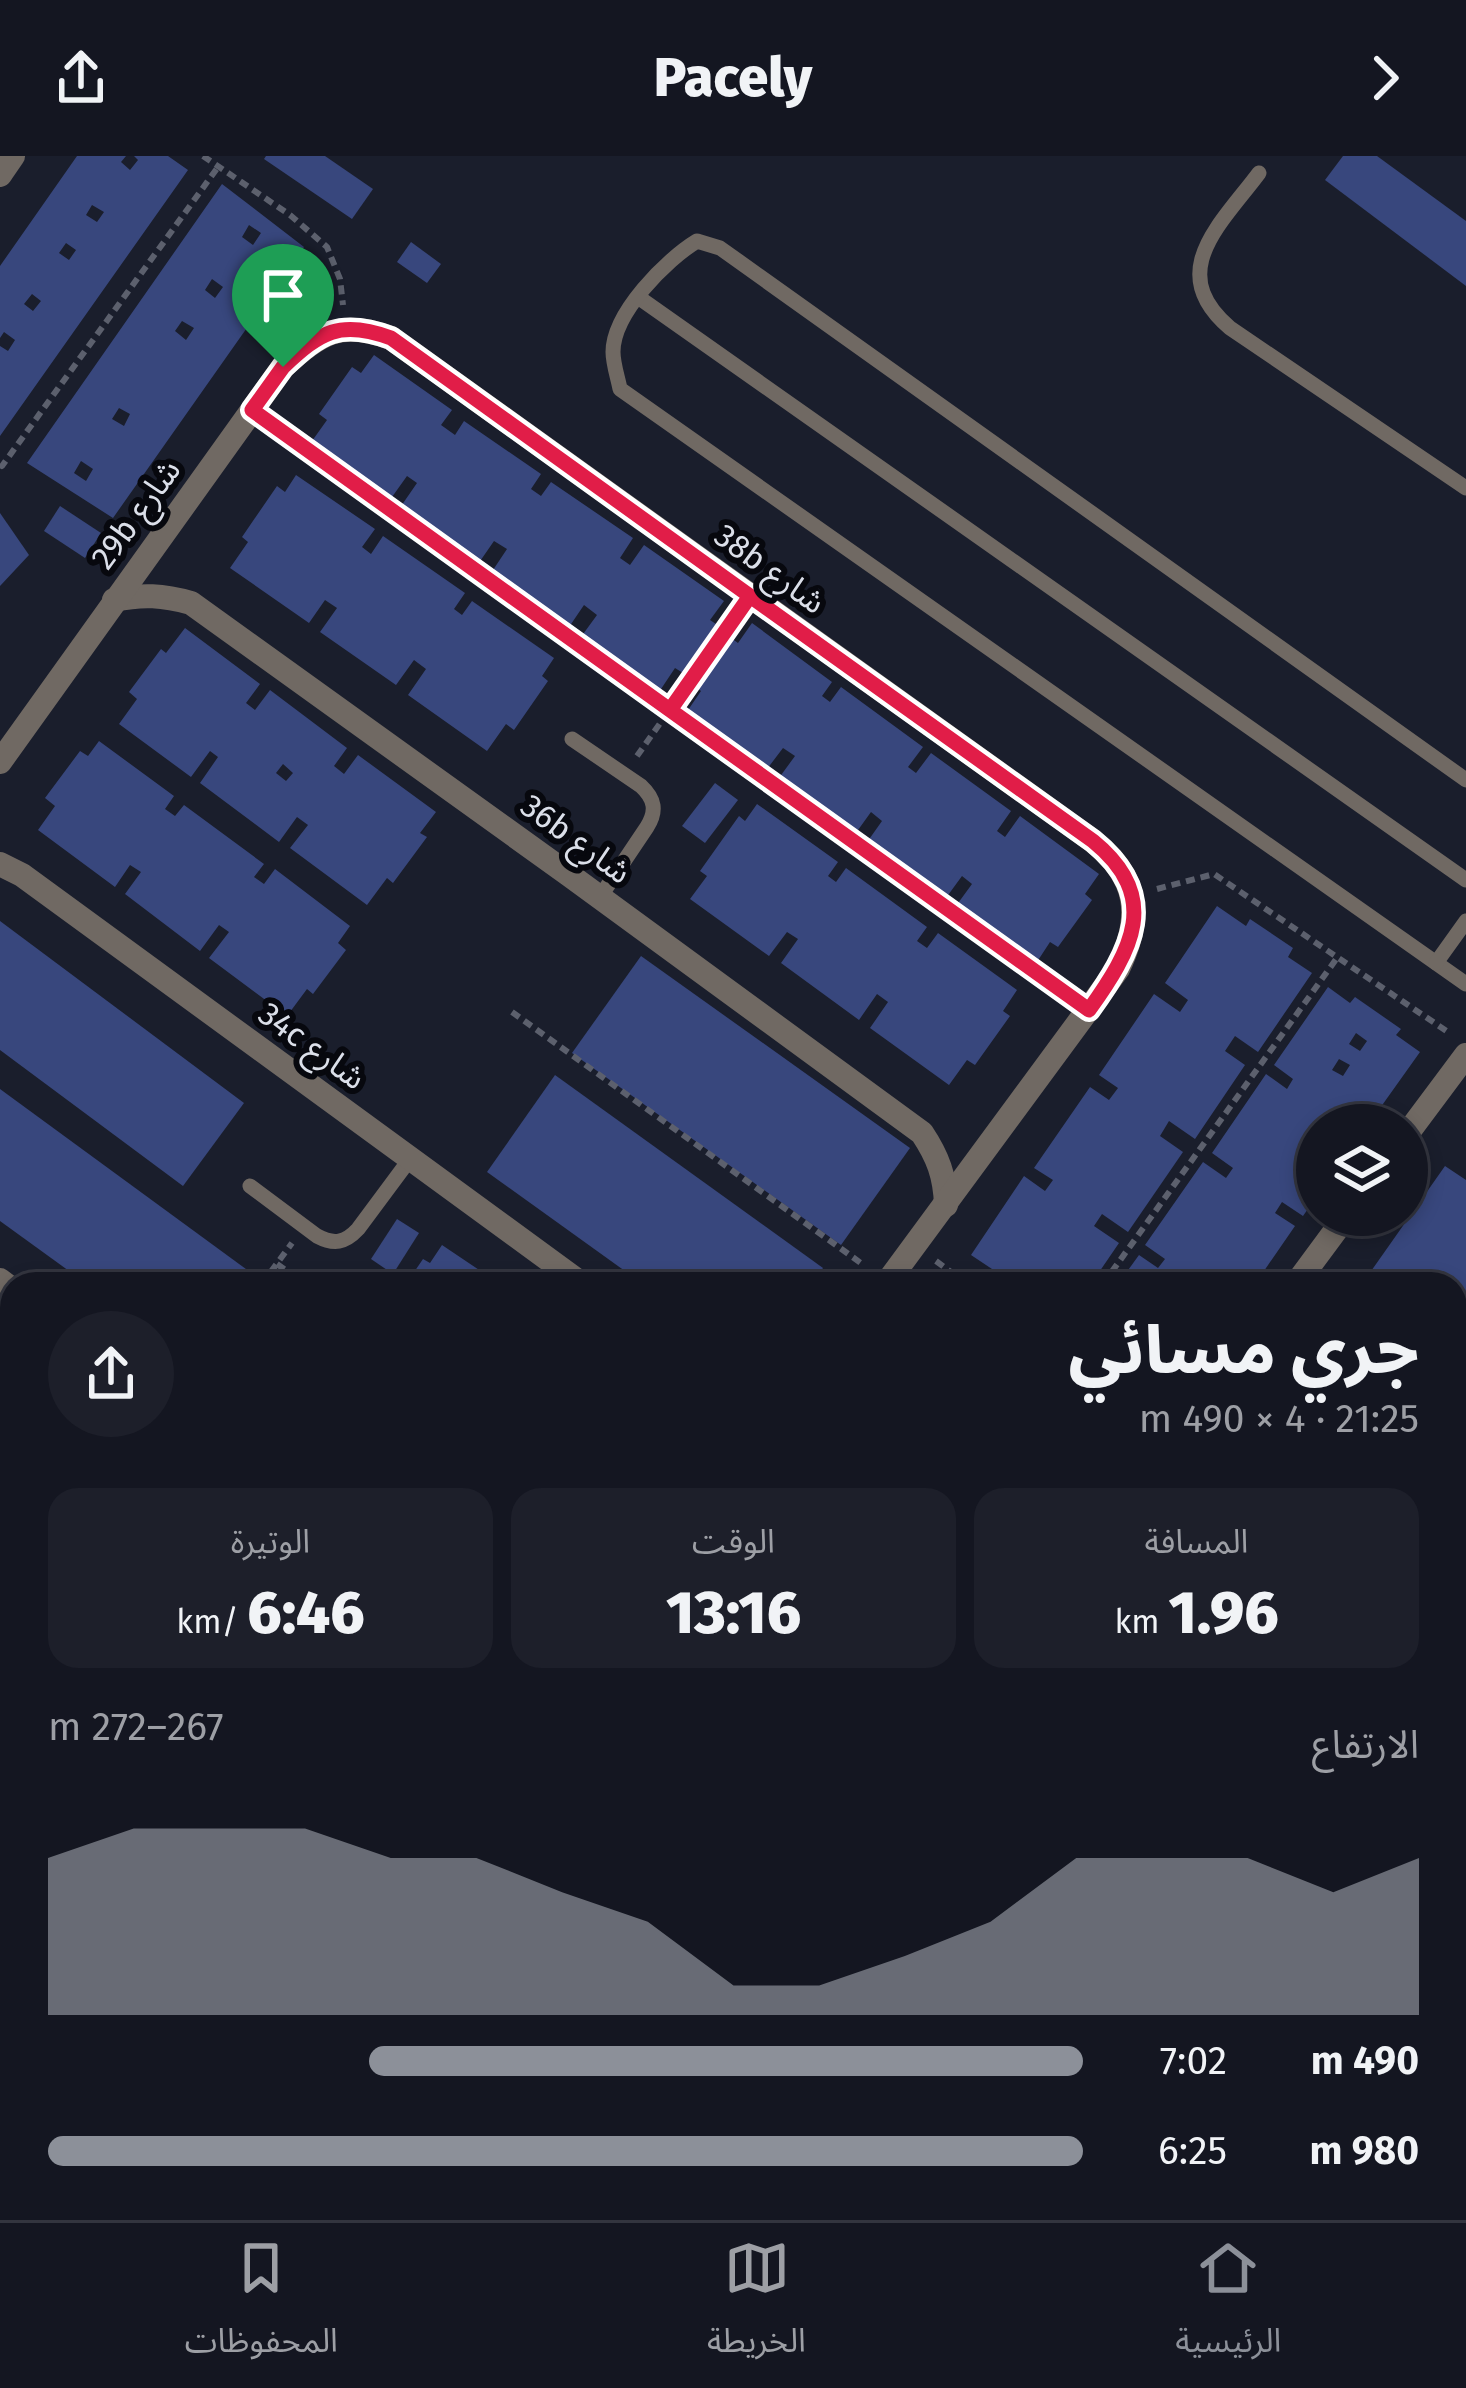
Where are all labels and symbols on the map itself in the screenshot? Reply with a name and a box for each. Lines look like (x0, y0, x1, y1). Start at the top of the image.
pin (232, 244, 334, 367)
street label: 29b شارع (83, 451, 192, 579)
street label: 38b شارع (704, 515, 833, 626)
street label: 36b شارع (511, 786, 639, 896)
street label: 34c شارع (248, 994, 373, 1101)

